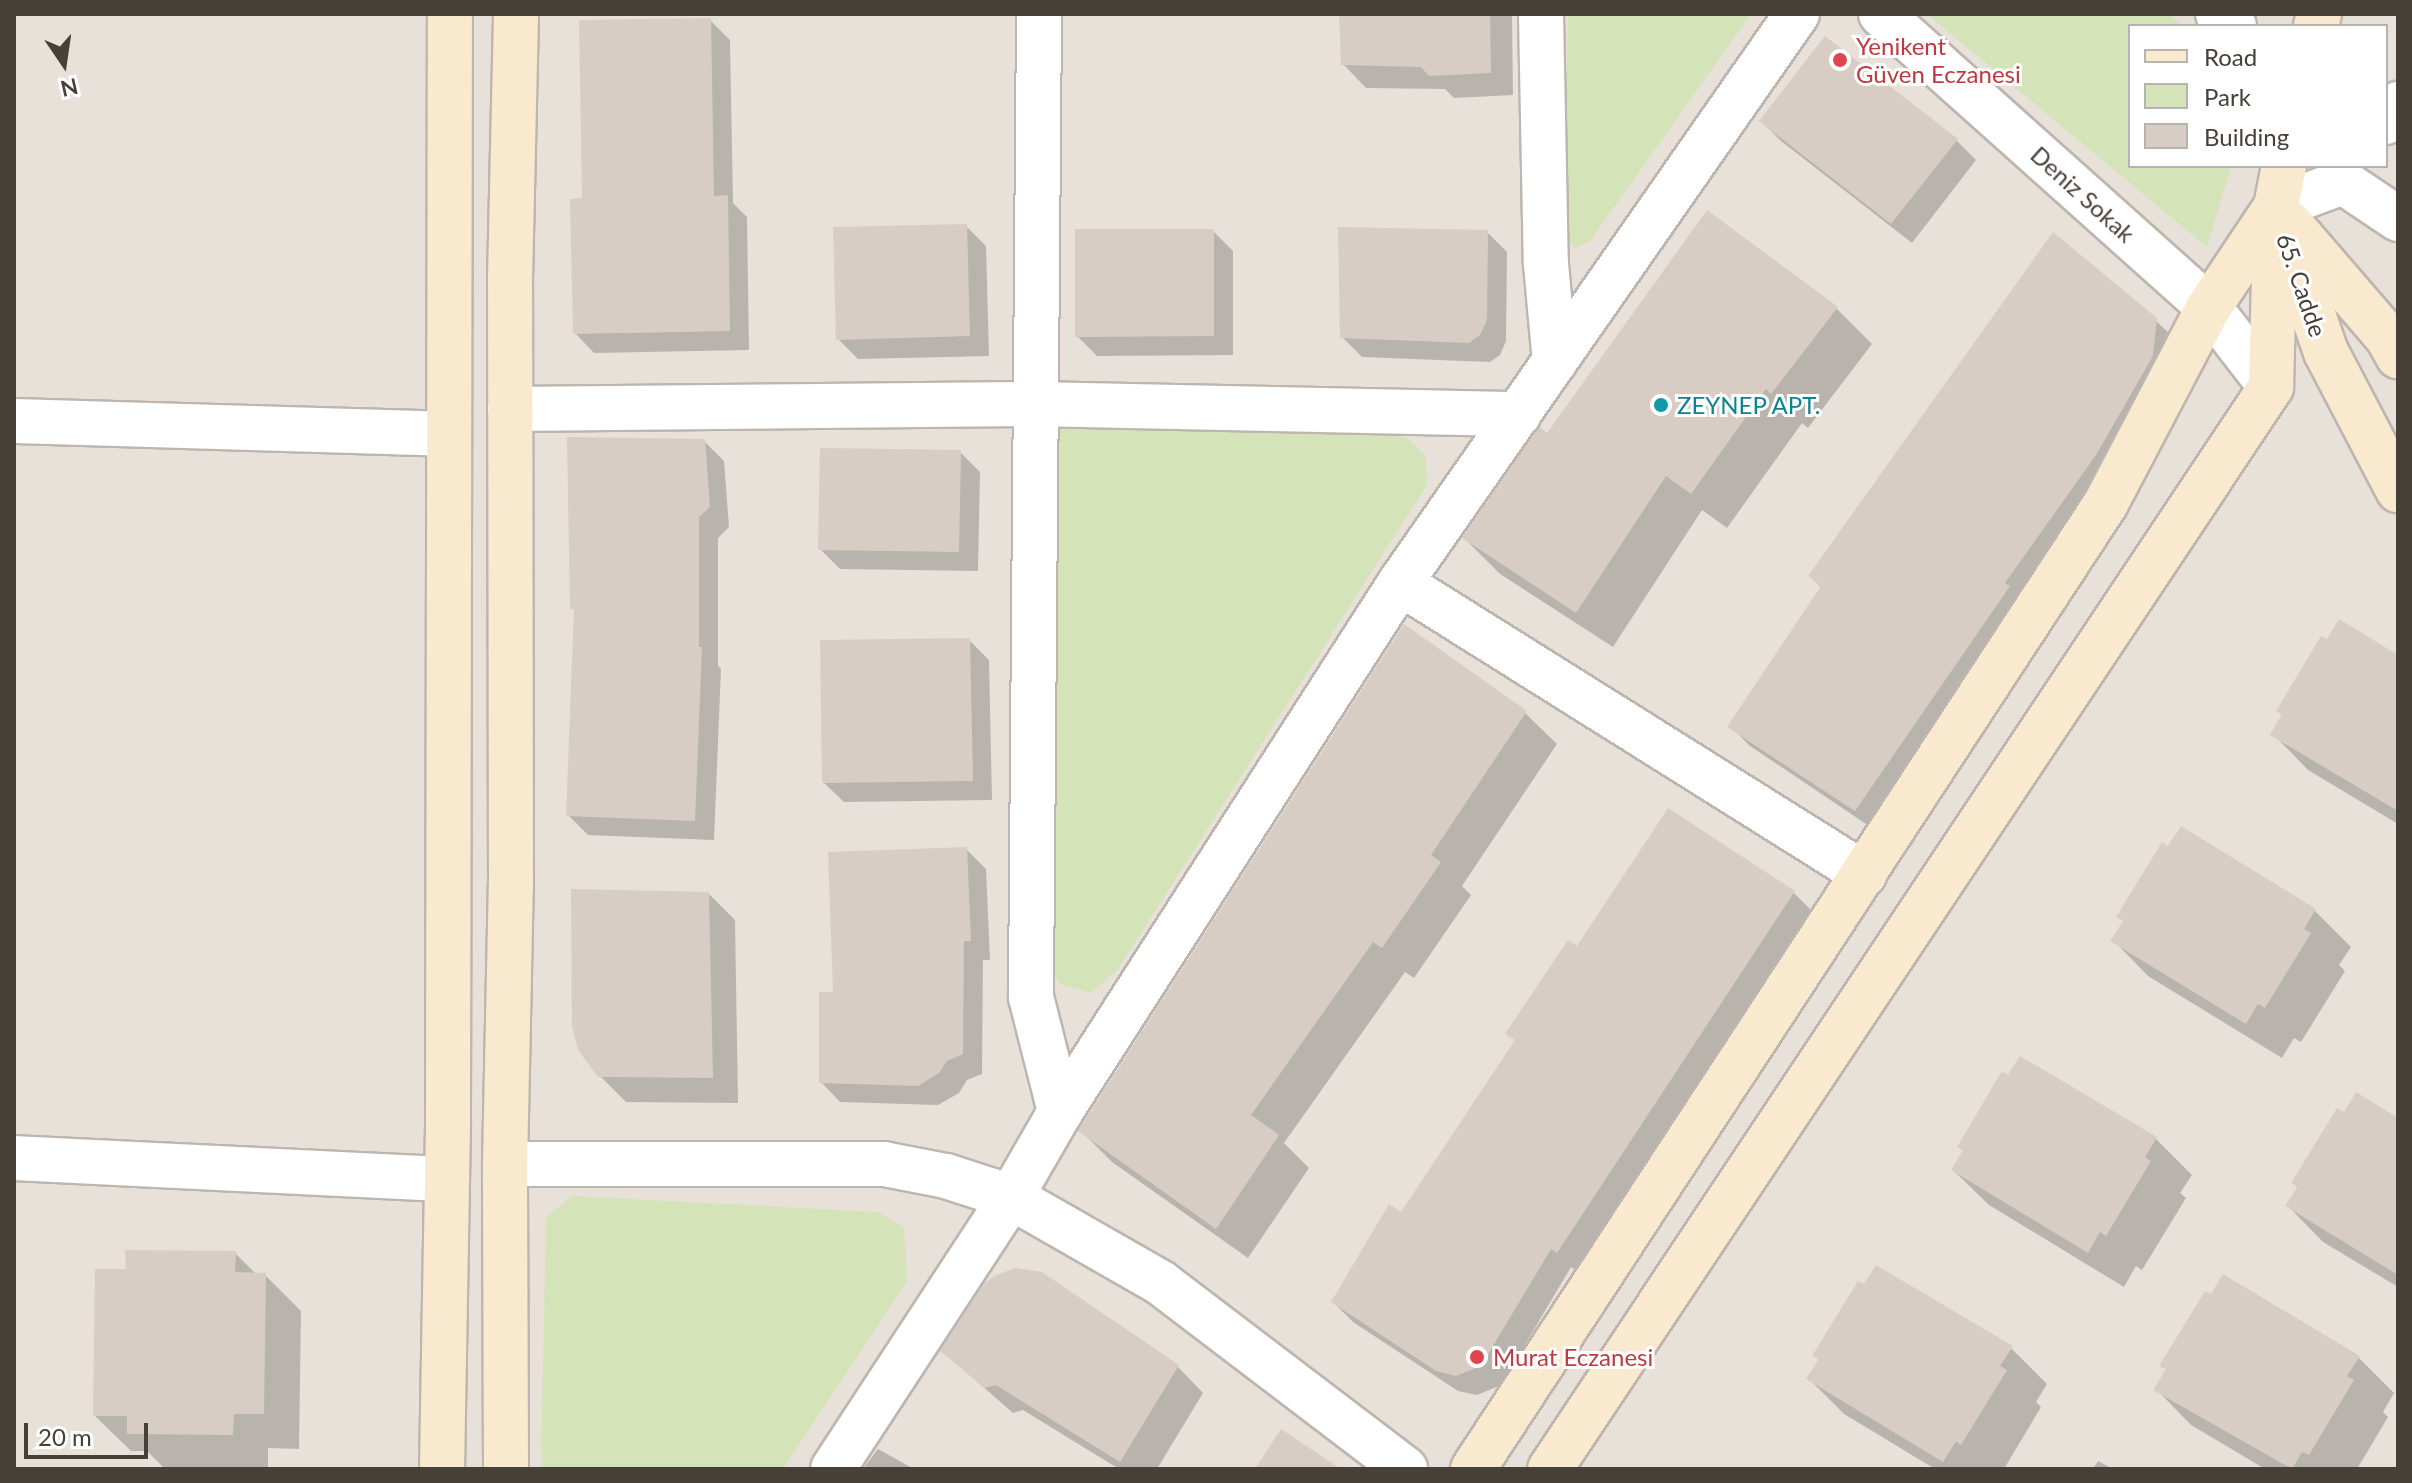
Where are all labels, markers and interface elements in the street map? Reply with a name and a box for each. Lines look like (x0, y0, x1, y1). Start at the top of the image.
north arrow (24, 24, 104, 104)
legend (2128, 24, 2388, 168)
place label: Yenikent Güven Eczanesi (1856, 32, 2021, 88)
text: Road (2204, 42, 2257, 71)
marker: Yenikent Güven Eczanesi (1831, 51, 1849, 69)
text: N (58, 73, 81, 103)
text: Park (2204, 82, 2251, 111)
text: Building (2204, 122, 2289, 151)
street label: Deniz Sokak (2025, 140, 2141, 248)
street label: 65. Cadde (2271, 230, 2333, 340)
place label: ZEYNEP APT. (1677, 391, 1822, 419)
marker: ZEYNEP APT. (1652, 396, 1670, 414)
place label: Murat Eczanesi (1493, 1343, 1653, 1371)
marker: Murat Eczanesi (1468, 1348, 1486, 1366)
scale bar (28, 1407, 152, 1457)
text: 20 m (38, 1422, 92, 1451)

